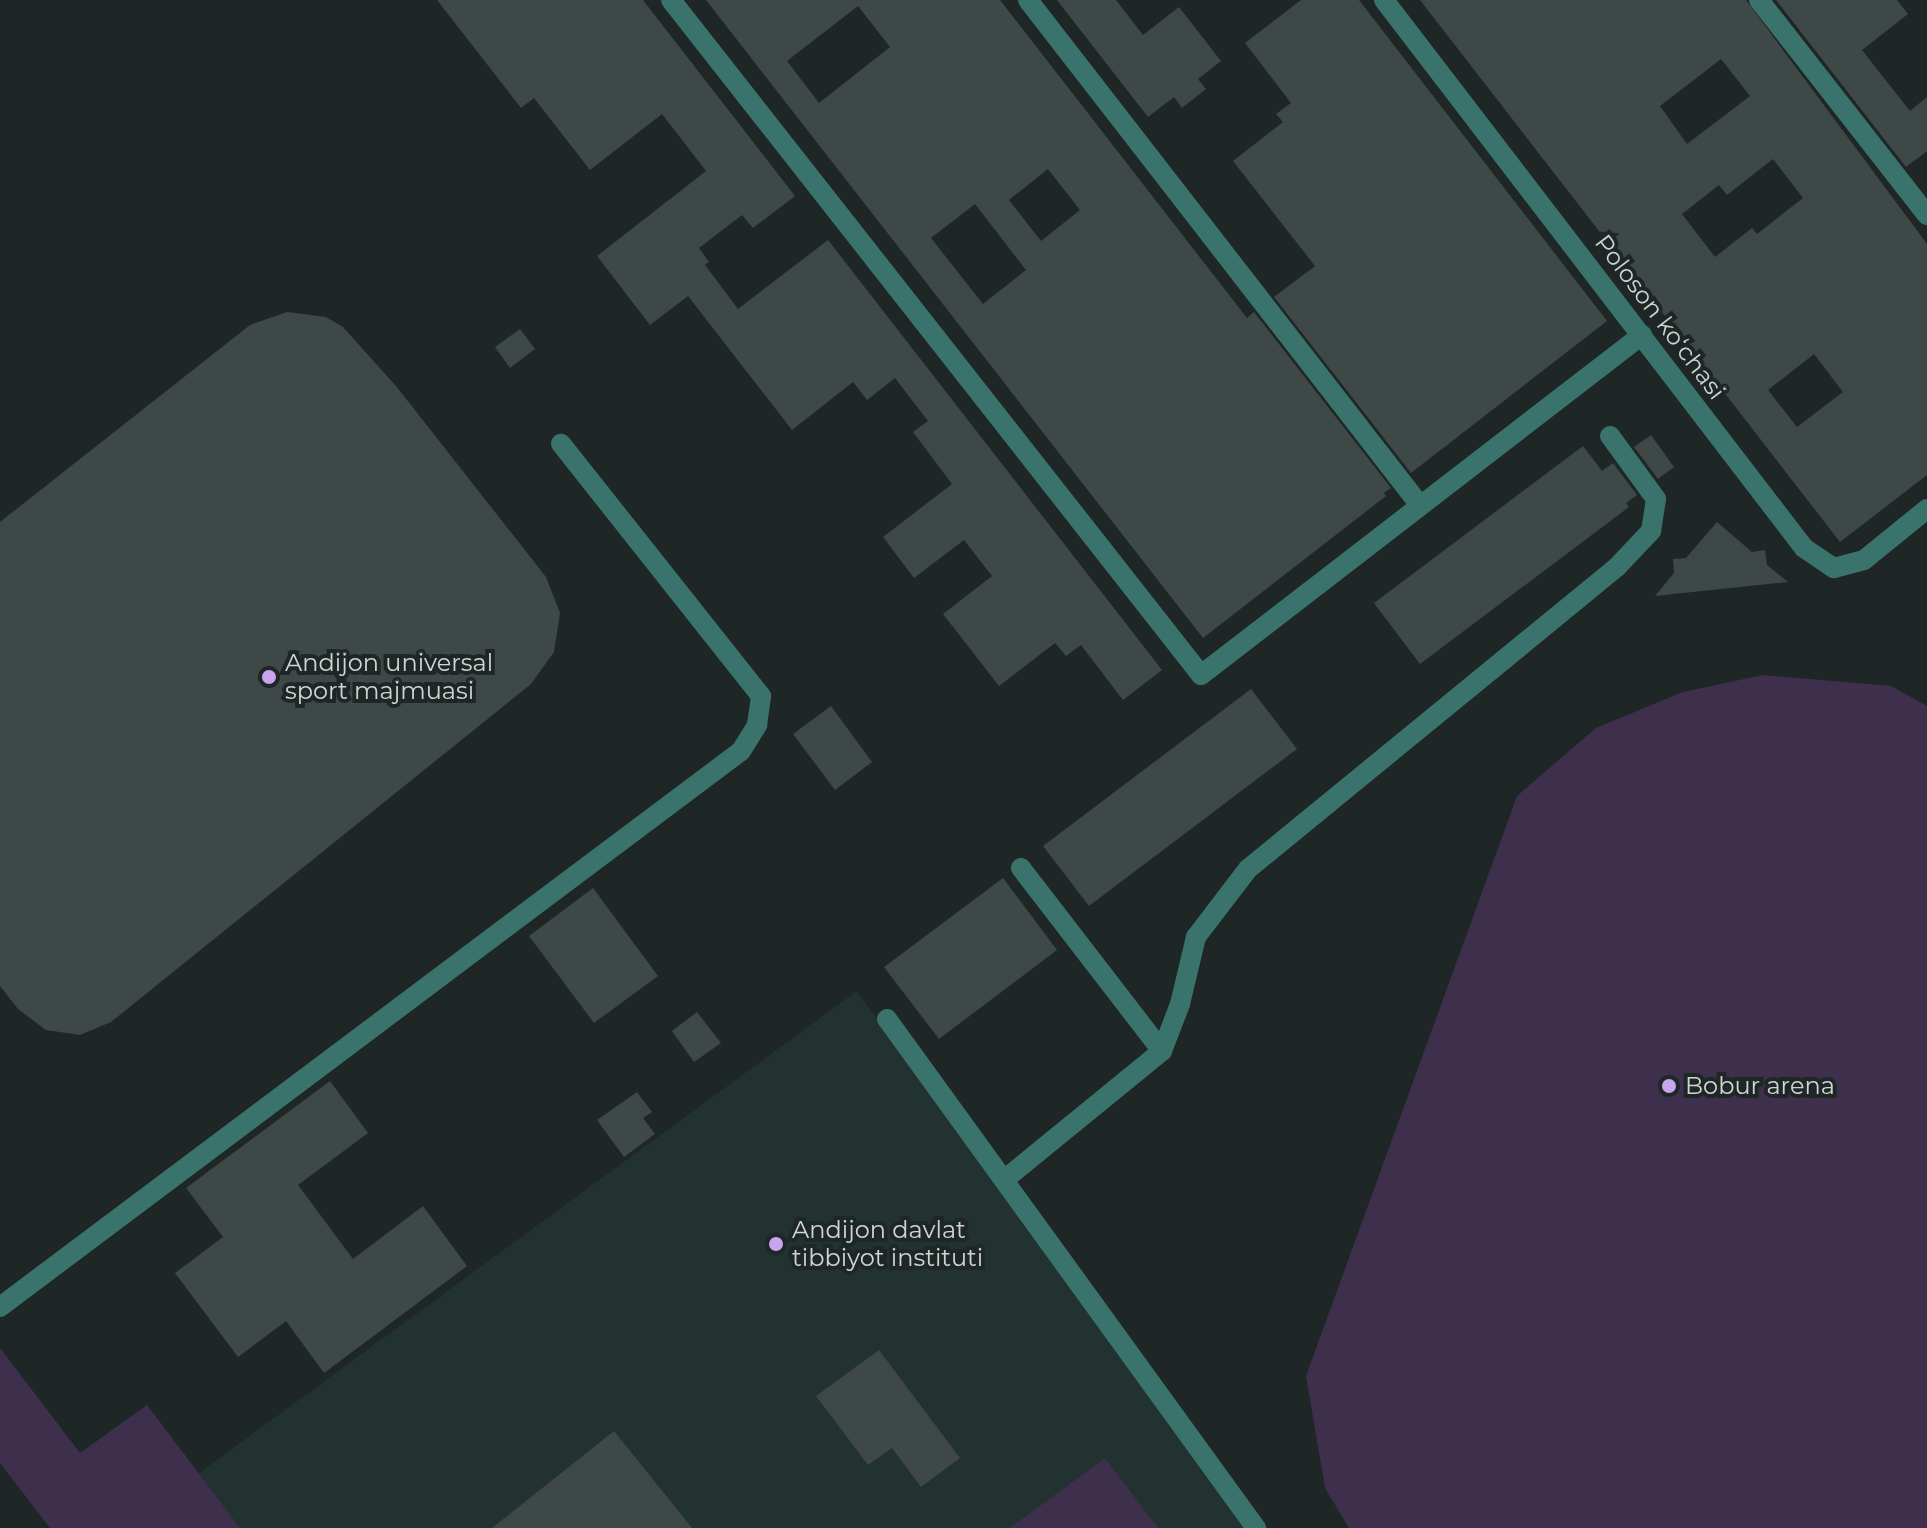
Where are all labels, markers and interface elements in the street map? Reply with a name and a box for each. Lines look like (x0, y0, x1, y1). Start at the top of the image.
street label: Poloson koʻchasi (1589, 229, 1731, 405)
place label: Andijon universal sport majmuasi (285, 649, 493, 705)
marker: Andijon universal sport majmuasi (260, 668, 278, 686)
place label: Bobur arena (1685, 1072, 1835, 1100)
marker: Bobur arena (1660, 1077, 1678, 1095)
place label: Andijon davlat tibbiyot instituti (792, 1216, 983, 1272)
marker: Andijon davlat tibbiyot instituti (767, 1235, 785, 1253)

